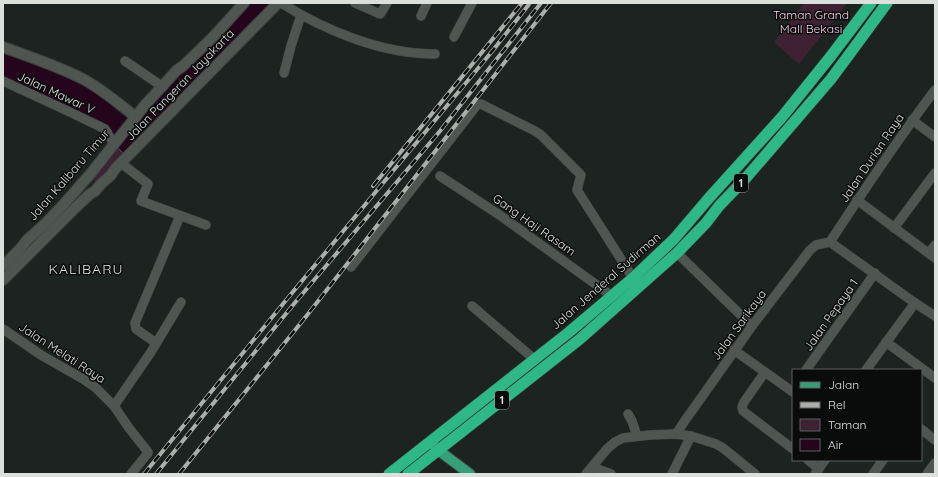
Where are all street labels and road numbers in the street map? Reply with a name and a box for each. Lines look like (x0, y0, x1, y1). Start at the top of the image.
street label: Jalan Pangeran Jayakarta (122, 26, 237, 144)
street label: Jalan Mawar V (15, 68, 97, 117)
street label: Jalan Durian Raya (836, 110, 907, 205)
street label: Jalan Kalibaru Timur (25, 125, 113, 224)
road number: 1 (734, 174, 748, 192)
street label: Gang Haji Rasam (490, 190, 579, 259)
street label: Jalan Jenderal Sudirman (548, 229, 663, 332)
street label: Jalan Pepaya 1 (800, 276, 861, 354)
street label: Jalan Sarikaya (708, 287, 769, 363)
street label: Jalan Melati Raya (16, 319, 108, 386)
road number: 1 (495, 391, 509, 409)

